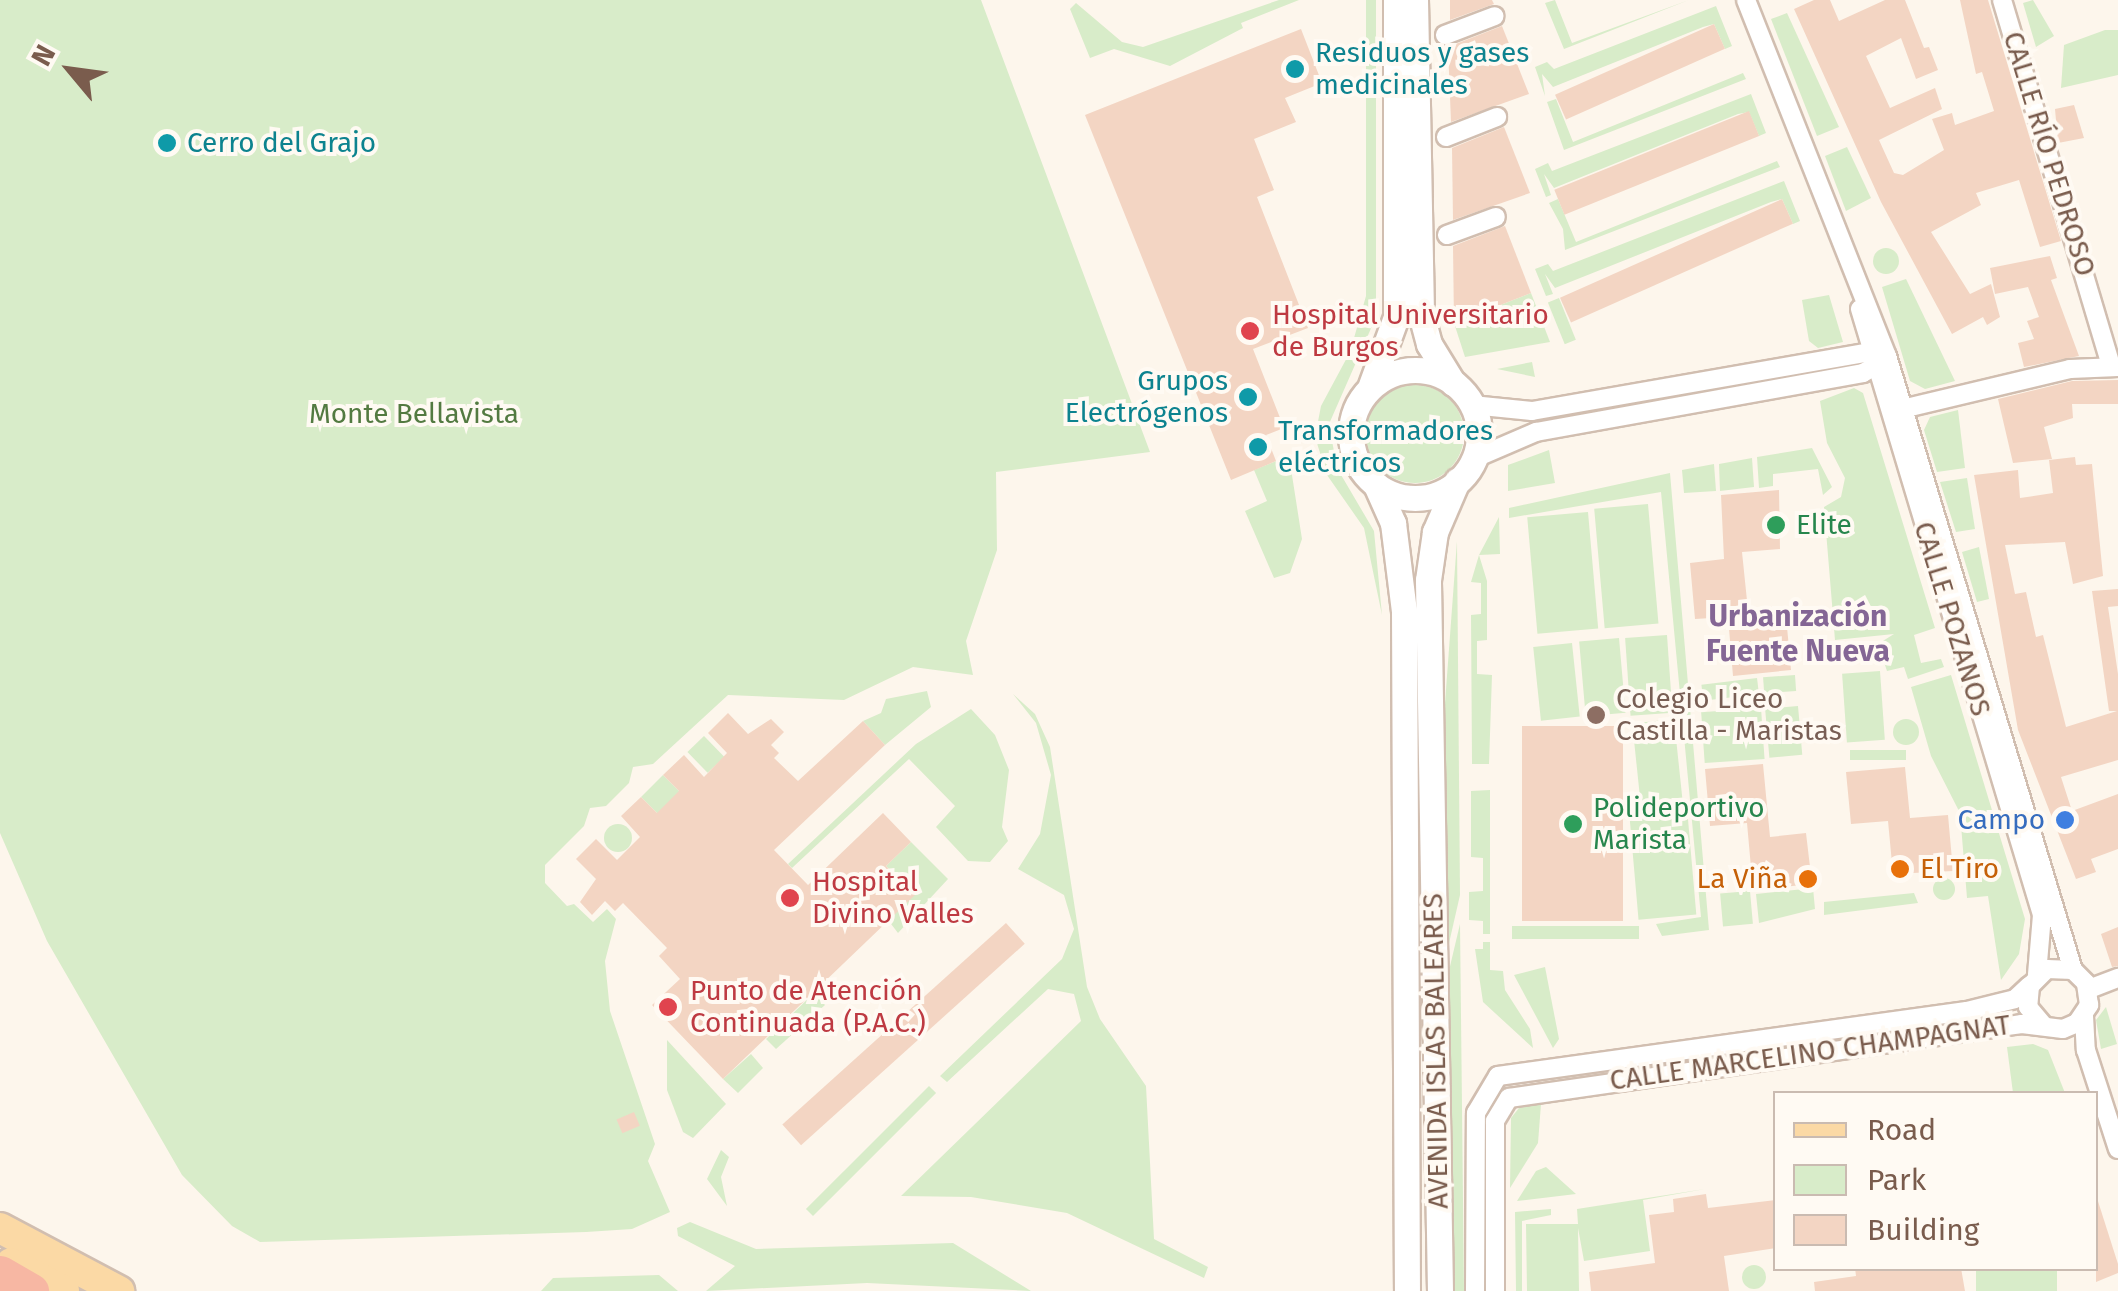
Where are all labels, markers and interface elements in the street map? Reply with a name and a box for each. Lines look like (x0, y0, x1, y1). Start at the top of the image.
north arrow (20, 20, 120, 120)
street label: CALLE RÍO PEDROSO (1996, 28, 2102, 280)
place label: Residuos y gases medicinales (1315, 36, 1529, 102)
text: N (24, 39, 62, 71)
marker: Residuos y gases medicinales (1284, 58, 1306, 80)
place label: Cerro del Grajo (187, 126, 376, 160)
marker: Cerro del Grajo (156, 132, 178, 154)
place label: Hospital Universitario de Burgos (1272, 298, 1549, 364)
marker: Hospital Universitario de Burgos (1237, 318, 1263, 344)
place label: Grupos Electrógenos (1065, 364, 1228, 430)
marker: Grupos Electrógenos (1237, 386, 1259, 408)
park label: Monte Bellavista (309, 397, 519, 431)
place label: Transformadores eléctricos (1278, 414, 1493, 480)
marker: Transformadores eléctricos (1247, 436, 1269, 458)
place label: Elite (1796, 508, 1852, 542)
marker: Elite (1765, 514, 1787, 536)
street label: CALLE POZANOS (1906, 518, 1998, 720)
district label: Urbanización Fuente Nueva (1706, 598, 1890, 668)
place label: Colegio Liceo Castilla - Maristas (1616, 682, 1842, 748)
marker: Colegio Liceo Castilla - Maristas (1585, 704, 1607, 726)
place label: Polideportivo Marista (1593, 791, 1765, 857)
place label: Campo (1957, 803, 2045, 837)
marker: Campo (2054, 809, 2076, 831)
marker: Polideportivo Marista (1562, 813, 1584, 835)
place label: El Tiro (1920, 852, 1999, 886)
marker: El Tiro (1889, 858, 1911, 880)
place label: La Viña (1697, 862, 1788, 896)
place label: Hospital Divino Valles (812, 865, 974, 931)
marker: La Viña (1797, 868, 1819, 890)
marker: Hospital Divino Valles (777, 885, 803, 911)
street label: AVENIDA ISLAS BALEARES (1416, 893, 1456, 1209)
place label: Punto de Atención Continuada (P.A.C.) (690, 974, 926, 1040)
marker: Punto de Atención Continuada (P.A.C.) (655, 994, 681, 1020)
street label: CALLE MARCELINO CHAMPAGNAT (1608, 1008, 2012, 1098)
legend (1773, 1091, 2098, 1271)
text: Road (1867, 1112, 1936, 1148)
text: Park (1867, 1162, 1926, 1198)
text: Building (1867, 1212, 1979, 1248)

